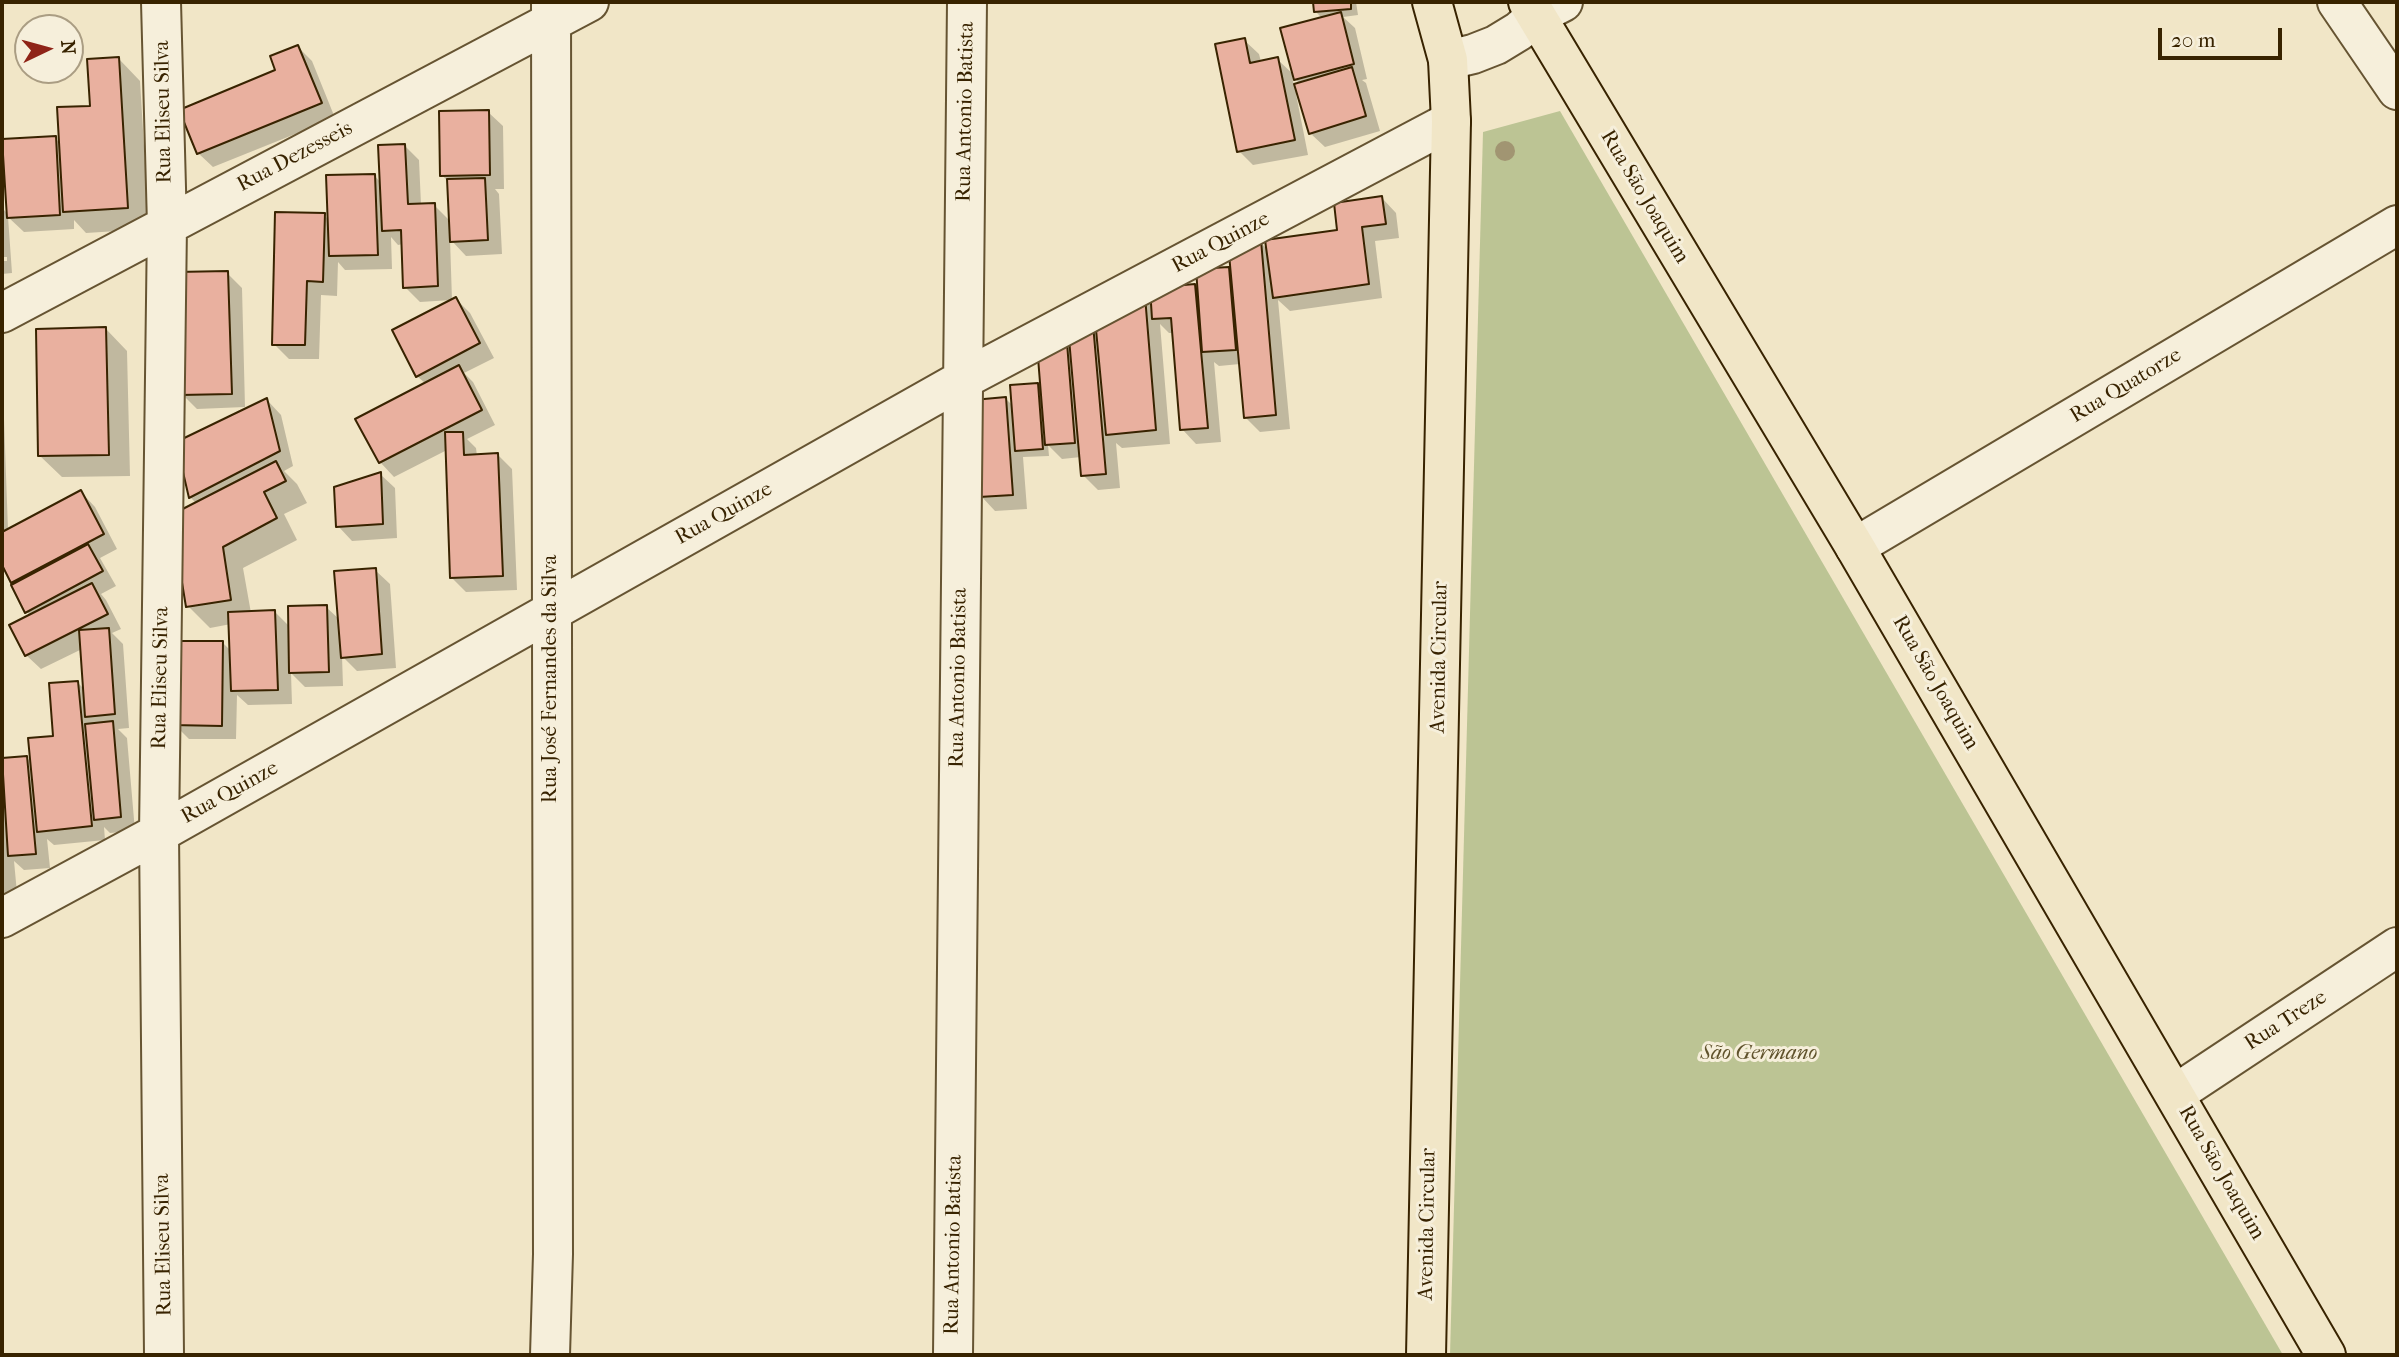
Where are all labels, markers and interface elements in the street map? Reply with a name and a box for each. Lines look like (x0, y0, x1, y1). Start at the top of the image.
north arrow (14, 14, 84, 84)
scale bar (2161, 14, 2285, 58)
street label: Rua Antonio Batista (952, 22, 980, 202)
text: 20 m (2171, 28, 2215, 52)
text: N (56, 39, 80, 55)
street label: Rua Eliseu Silva (150, 40, 178, 184)
street label: Rua Dezesseis (233, 116, 357, 198)
street label: Rua São Joaquim (1594, 126, 1694, 268)
street label: Rua Quinze (1168, 207, 1274, 279)
street label: Rua Quatorze (2066, 343, 2186, 429)
street label: Rua Quinze (671, 477, 777, 551)
street label: Rua José Fernandes da Silva (538, 555, 564, 803)
street label: Avenida Circular (1426, 581, 1454, 733)
street label: Rua Antonio Batista (945, 588, 973, 768)
street label: Rua Eliseu Silva (147, 606, 175, 750)
street label: Rua São Joaquim (1886, 611, 1984, 755)
street label: Rua Quinze (177, 756, 283, 830)
street label: Rua Treze (2240, 985, 2332, 1057)
park label: São Germano (1701, 1041, 1817, 1067)
street label: Rua São Joaquim (2172, 1101, 2270, 1245)
street label: Avenida Circular (1414, 1148, 1442, 1300)
street label: Rua Antonio Batista (940, 1155, 968, 1335)
street label: Rua Eliseu Silva (150, 1173, 178, 1317)

